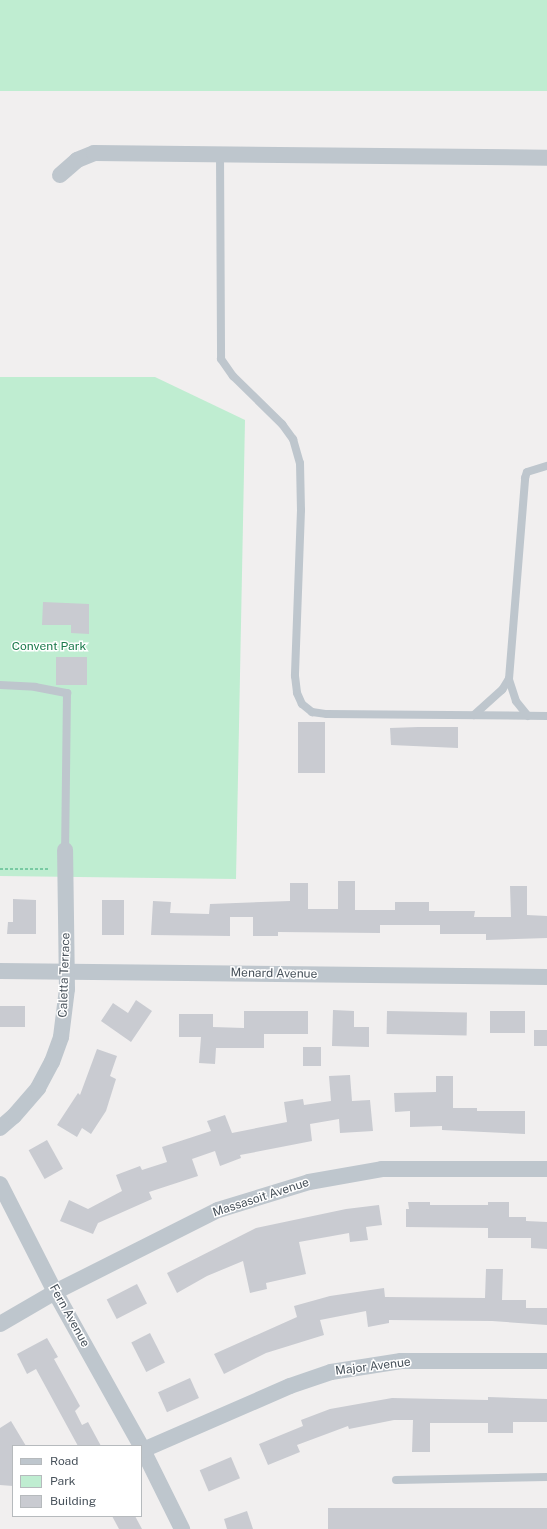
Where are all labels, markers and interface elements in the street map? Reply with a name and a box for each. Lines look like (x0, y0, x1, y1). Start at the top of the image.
park label: Convent Park (12, 640, 86, 654)
street label: Caletta Terrace (56, 932, 74, 1018)
street label: Menard Avenue (230, 966, 318, 982)
street label: Massasoit Avenue (211, 1176, 311, 1220)
street label: Fern Avenue (46, 1282, 92, 1350)
street label: Major Avenue (334, 1355, 412, 1379)
legend (12, 1445, 142, 1517)
text: Road (50, 1454, 78, 1468)
text: Park (50, 1474, 76, 1488)
text: Building (50, 1494, 96, 1508)

